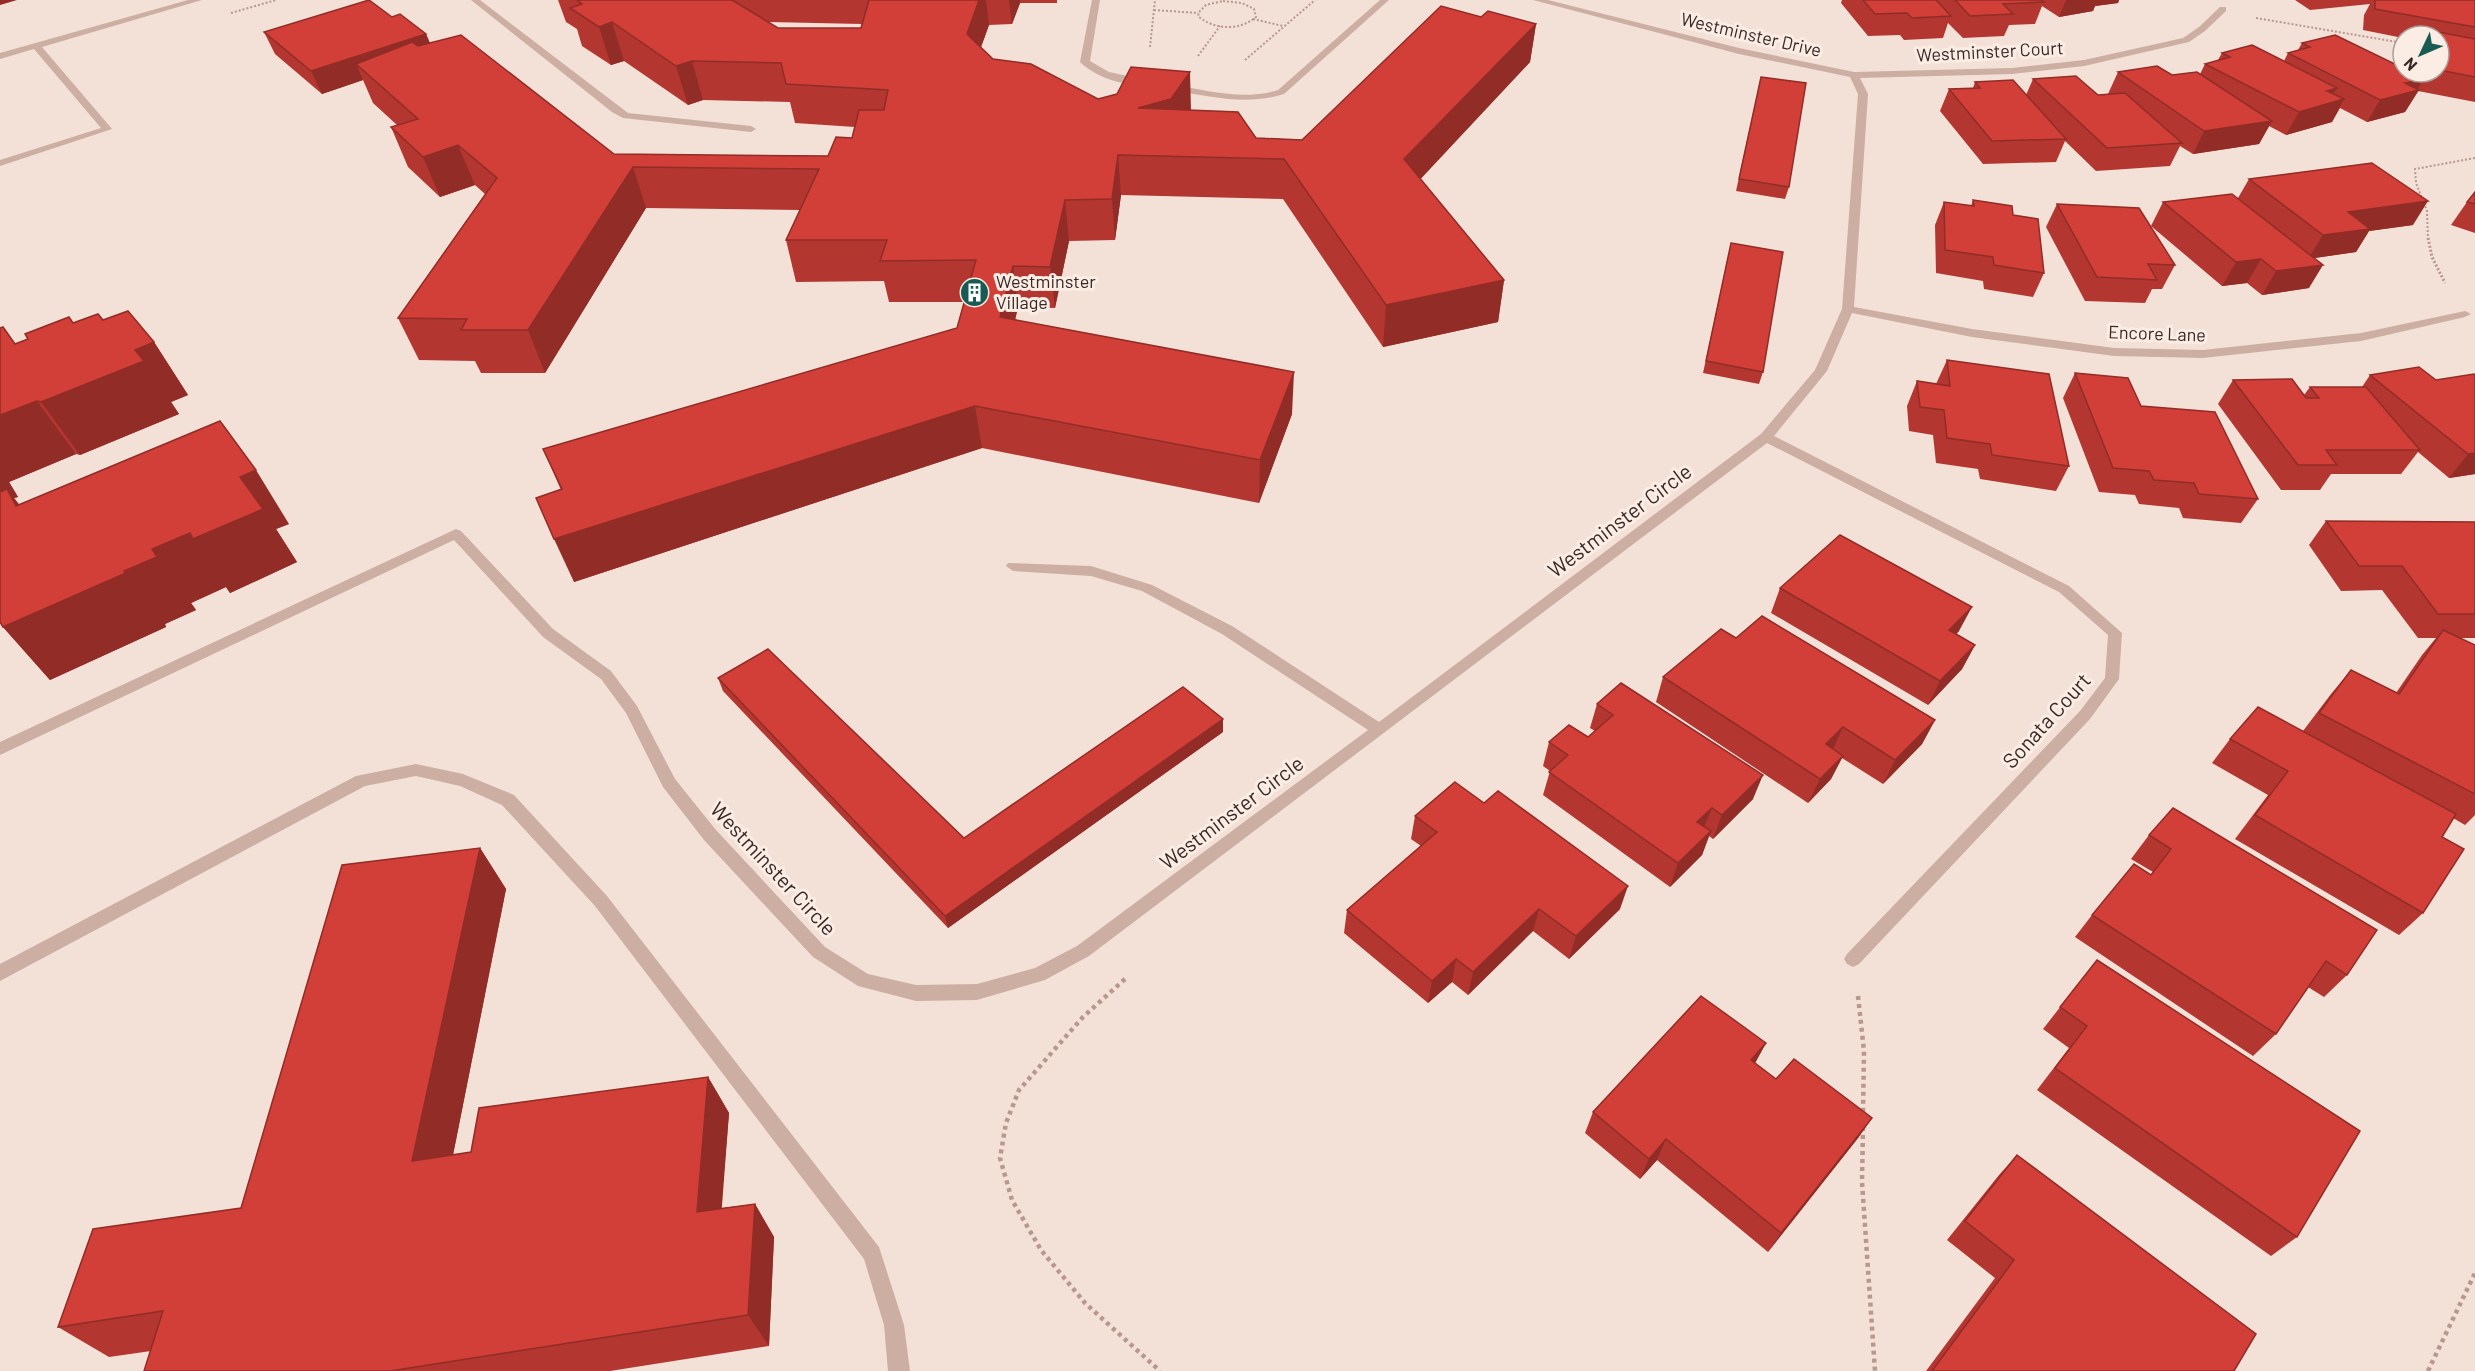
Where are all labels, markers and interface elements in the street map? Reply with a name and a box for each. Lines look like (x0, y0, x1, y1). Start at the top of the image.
street label: Westminster Drive (1679, 7, 1824, 61)
north arrow (2391, 24, 2451, 84)
street label: Westminster Court (1916, 36, 2064, 66)
text: N (2399, 54, 2420, 75)
place label: Westminster Village (996, 270, 1096, 313)
building icon: Westminster Village (959, 276, 991, 308)
street label: Encore Lane (2108, 320, 2206, 346)
street label: Westminster Circle (1542, 458, 1696, 582)
street label: Sonata Court (1997, 667, 2095, 773)
street label: Westminster Circle (1154, 750, 1308, 874)
street label: Westminster Circle (706, 796, 842, 940)

